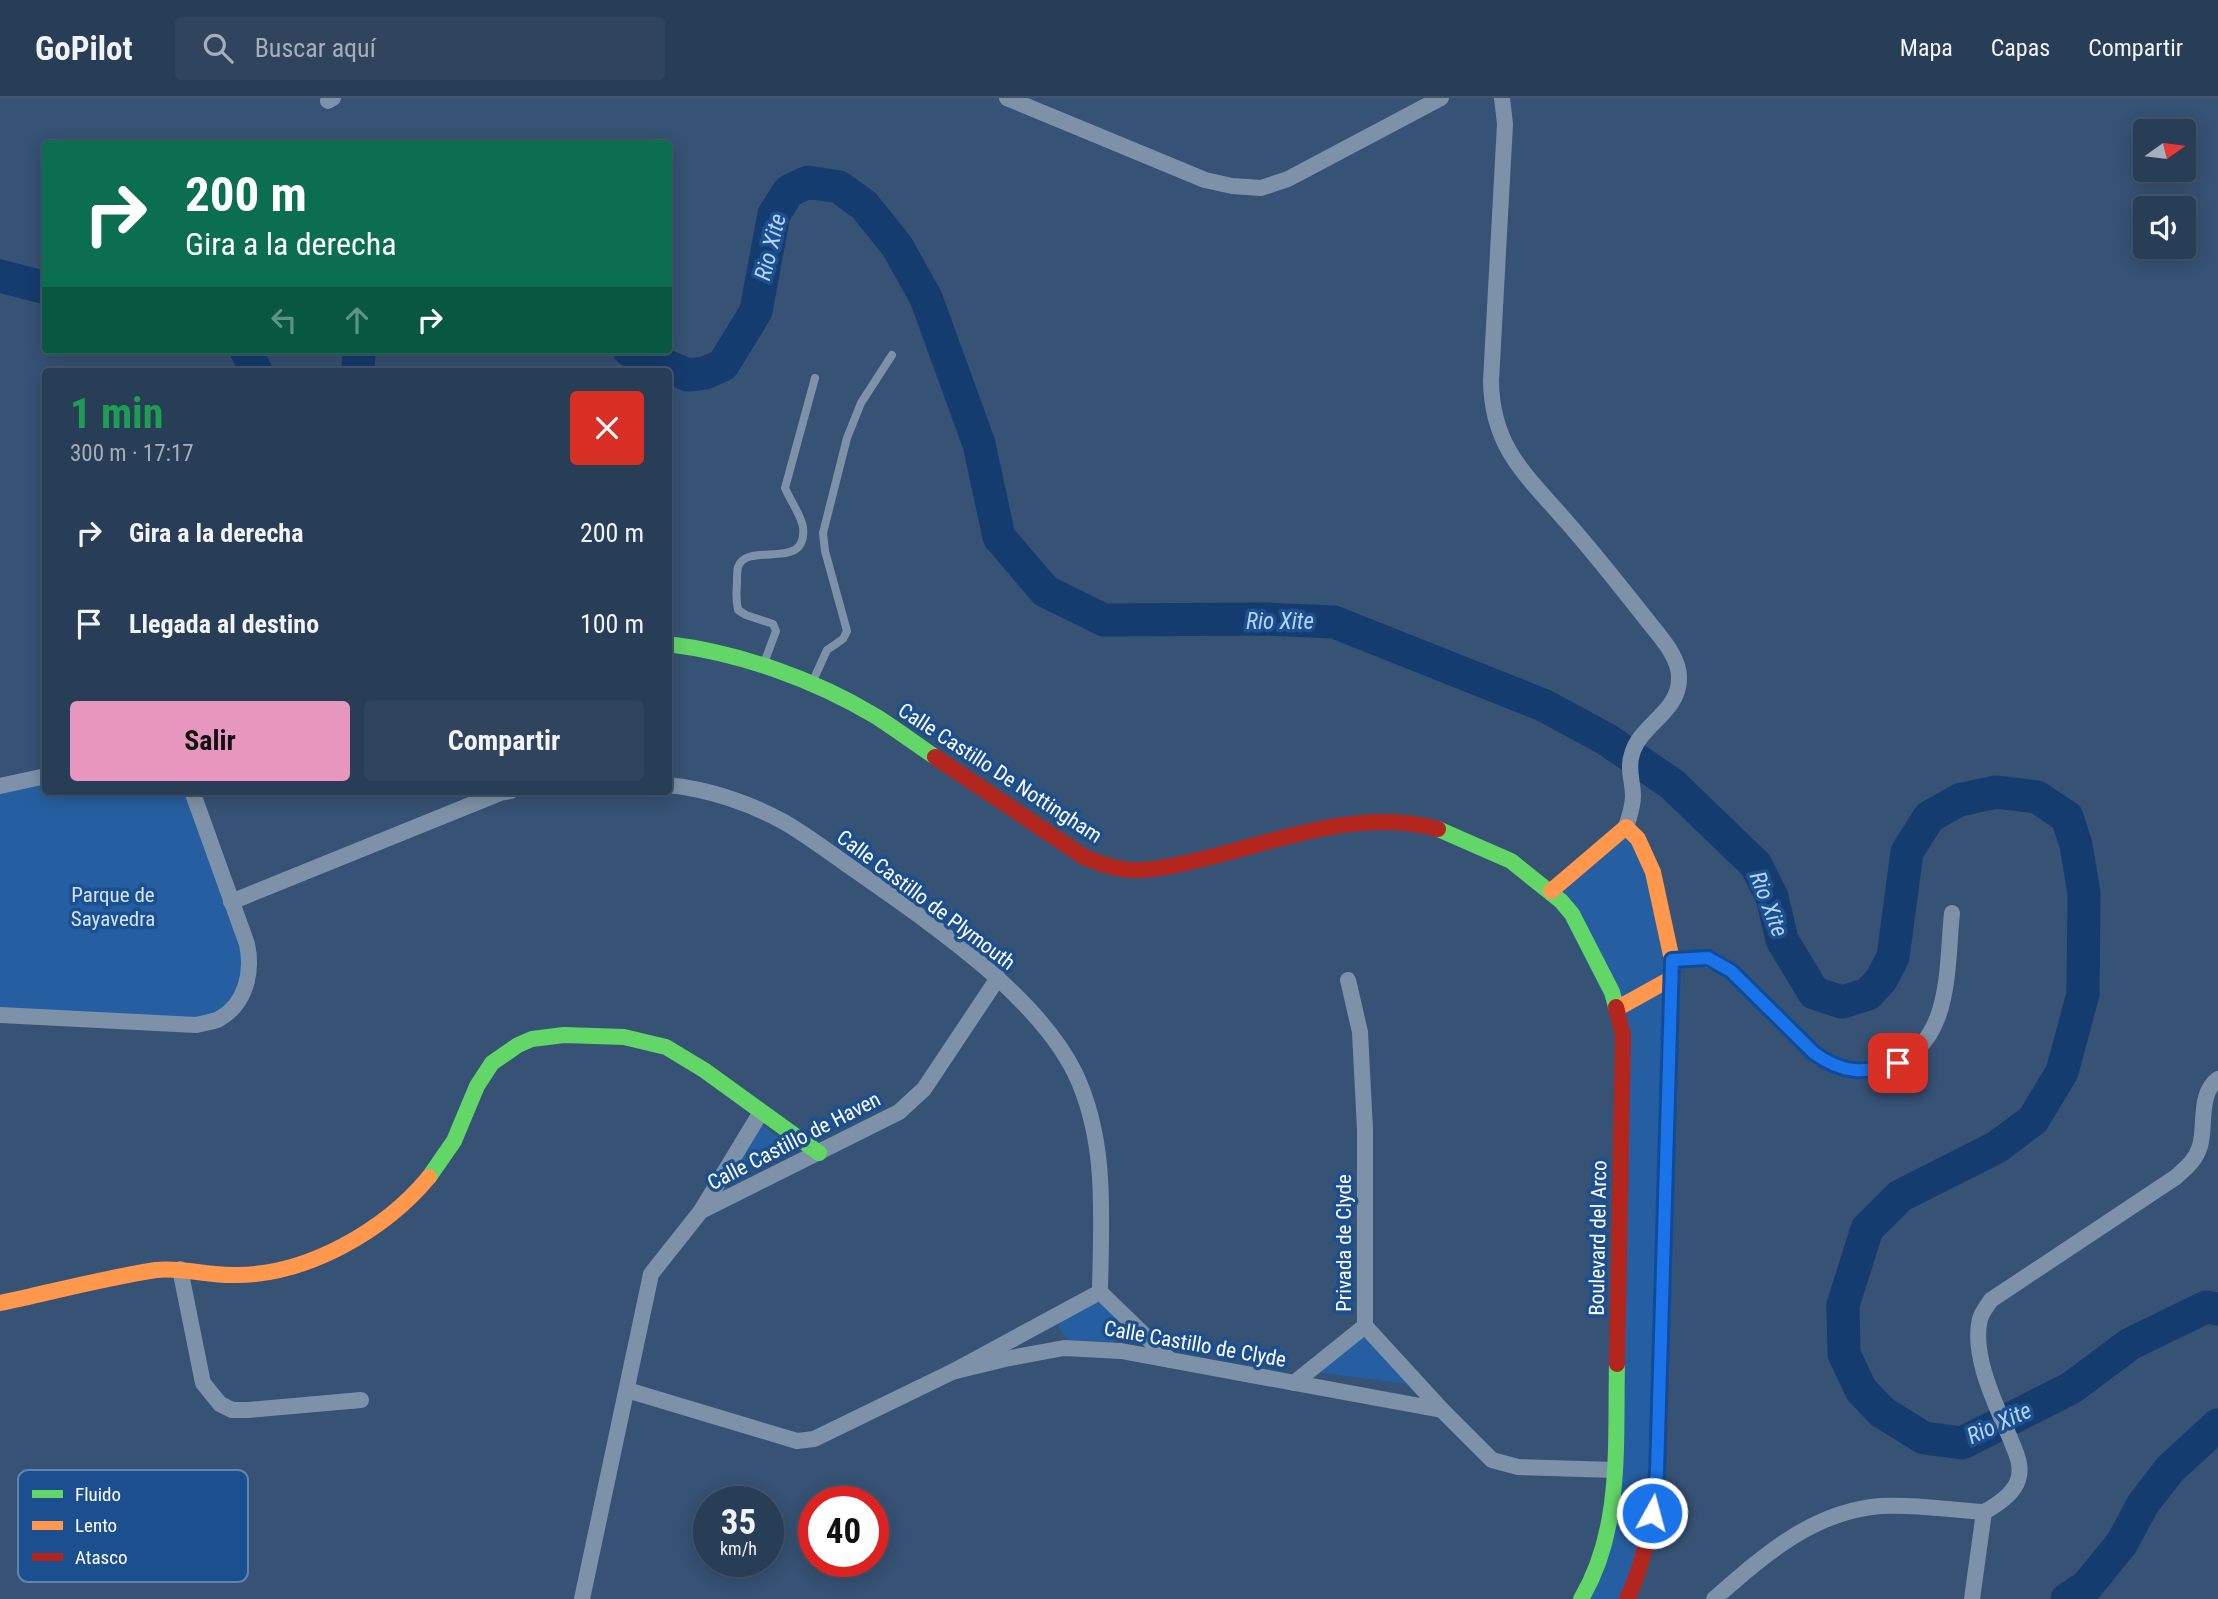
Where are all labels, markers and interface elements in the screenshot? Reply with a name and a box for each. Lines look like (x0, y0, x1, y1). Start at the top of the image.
search box (175, 17, 665, 80)
text: GoPilot (35, 29, 133, 68)
icon: search (199, 29, 237, 67)
text: Buscar aquí (255, 33, 376, 63)
text: Mapa (1900, 34, 1953, 62)
text: Capas (1991, 34, 2050, 62)
text: Compartir (2088, 34, 2183, 62)
north arrow (2133, 119, 2196, 182)
map controls (2133, 119, 2196, 259)
text: 200 m (185, 166, 307, 223)
icon: right (70, 168, 161, 259)
button: sound (2133, 196, 2196, 259)
water label: Rio Xite (749, 211, 792, 283)
text: Gira a la derecha (185, 225, 397, 263)
icon: left (265, 301, 303, 339)
icon: ahead (338, 301, 376, 339)
icon: right (411, 301, 449, 339)
text: 1 min (70, 389, 163, 438)
button: close (570, 391, 644, 465)
text: 300 m · 17:17 (70, 440, 194, 467)
icon: right (70, 514, 108, 552)
text: Gira a la derecha (129, 518, 303, 548)
text: 200 m (580, 518, 644, 548)
icon: arrive (70, 605, 108, 643)
water label: Rio Xite (1246, 608, 1314, 635)
text: Llegada al destino (129, 609, 319, 639)
text: 100 m (580, 609, 644, 639)
street label: Calle Castillo De Nottingham (894, 698, 1106, 848)
button: Salir (70, 701, 350, 781)
button: Compartir (364, 701, 644, 781)
street label: Calle Castillo de Plymouth (832, 825, 1020, 975)
water label: Rio Xite (1744, 868, 1793, 941)
park label: Parque de Sayavedra (71, 883, 155, 931)
pin (1868, 1033, 1928, 1093)
icon: arrive (1879, 1044, 1917, 1082)
street label: Calle Castillo de Haven (704, 1087, 884, 1195)
street label: Boulevard del Arco (1585, 1160, 1611, 1316)
street label: Privada de Clyde (1332, 1174, 1356, 1312)
street label: Calle Castillo de Clyde (1102, 1316, 1288, 1372)
water label: Rio Xite (1963, 1397, 2036, 1450)
legend (18, 1470, 248, 1582)
position arrow (1615, 1476, 1689, 1550)
text: Fluido (75, 1483, 121, 1506)
speed limit sign: 40 (798, 1486, 889, 1577)
text: 35 (721, 1502, 756, 1543)
text: Lento (75, 1514, 117, 1537)
text: km/h (720, 1538, 757, 1559)
text: Atasco (75, 1546, 128, 1569)

